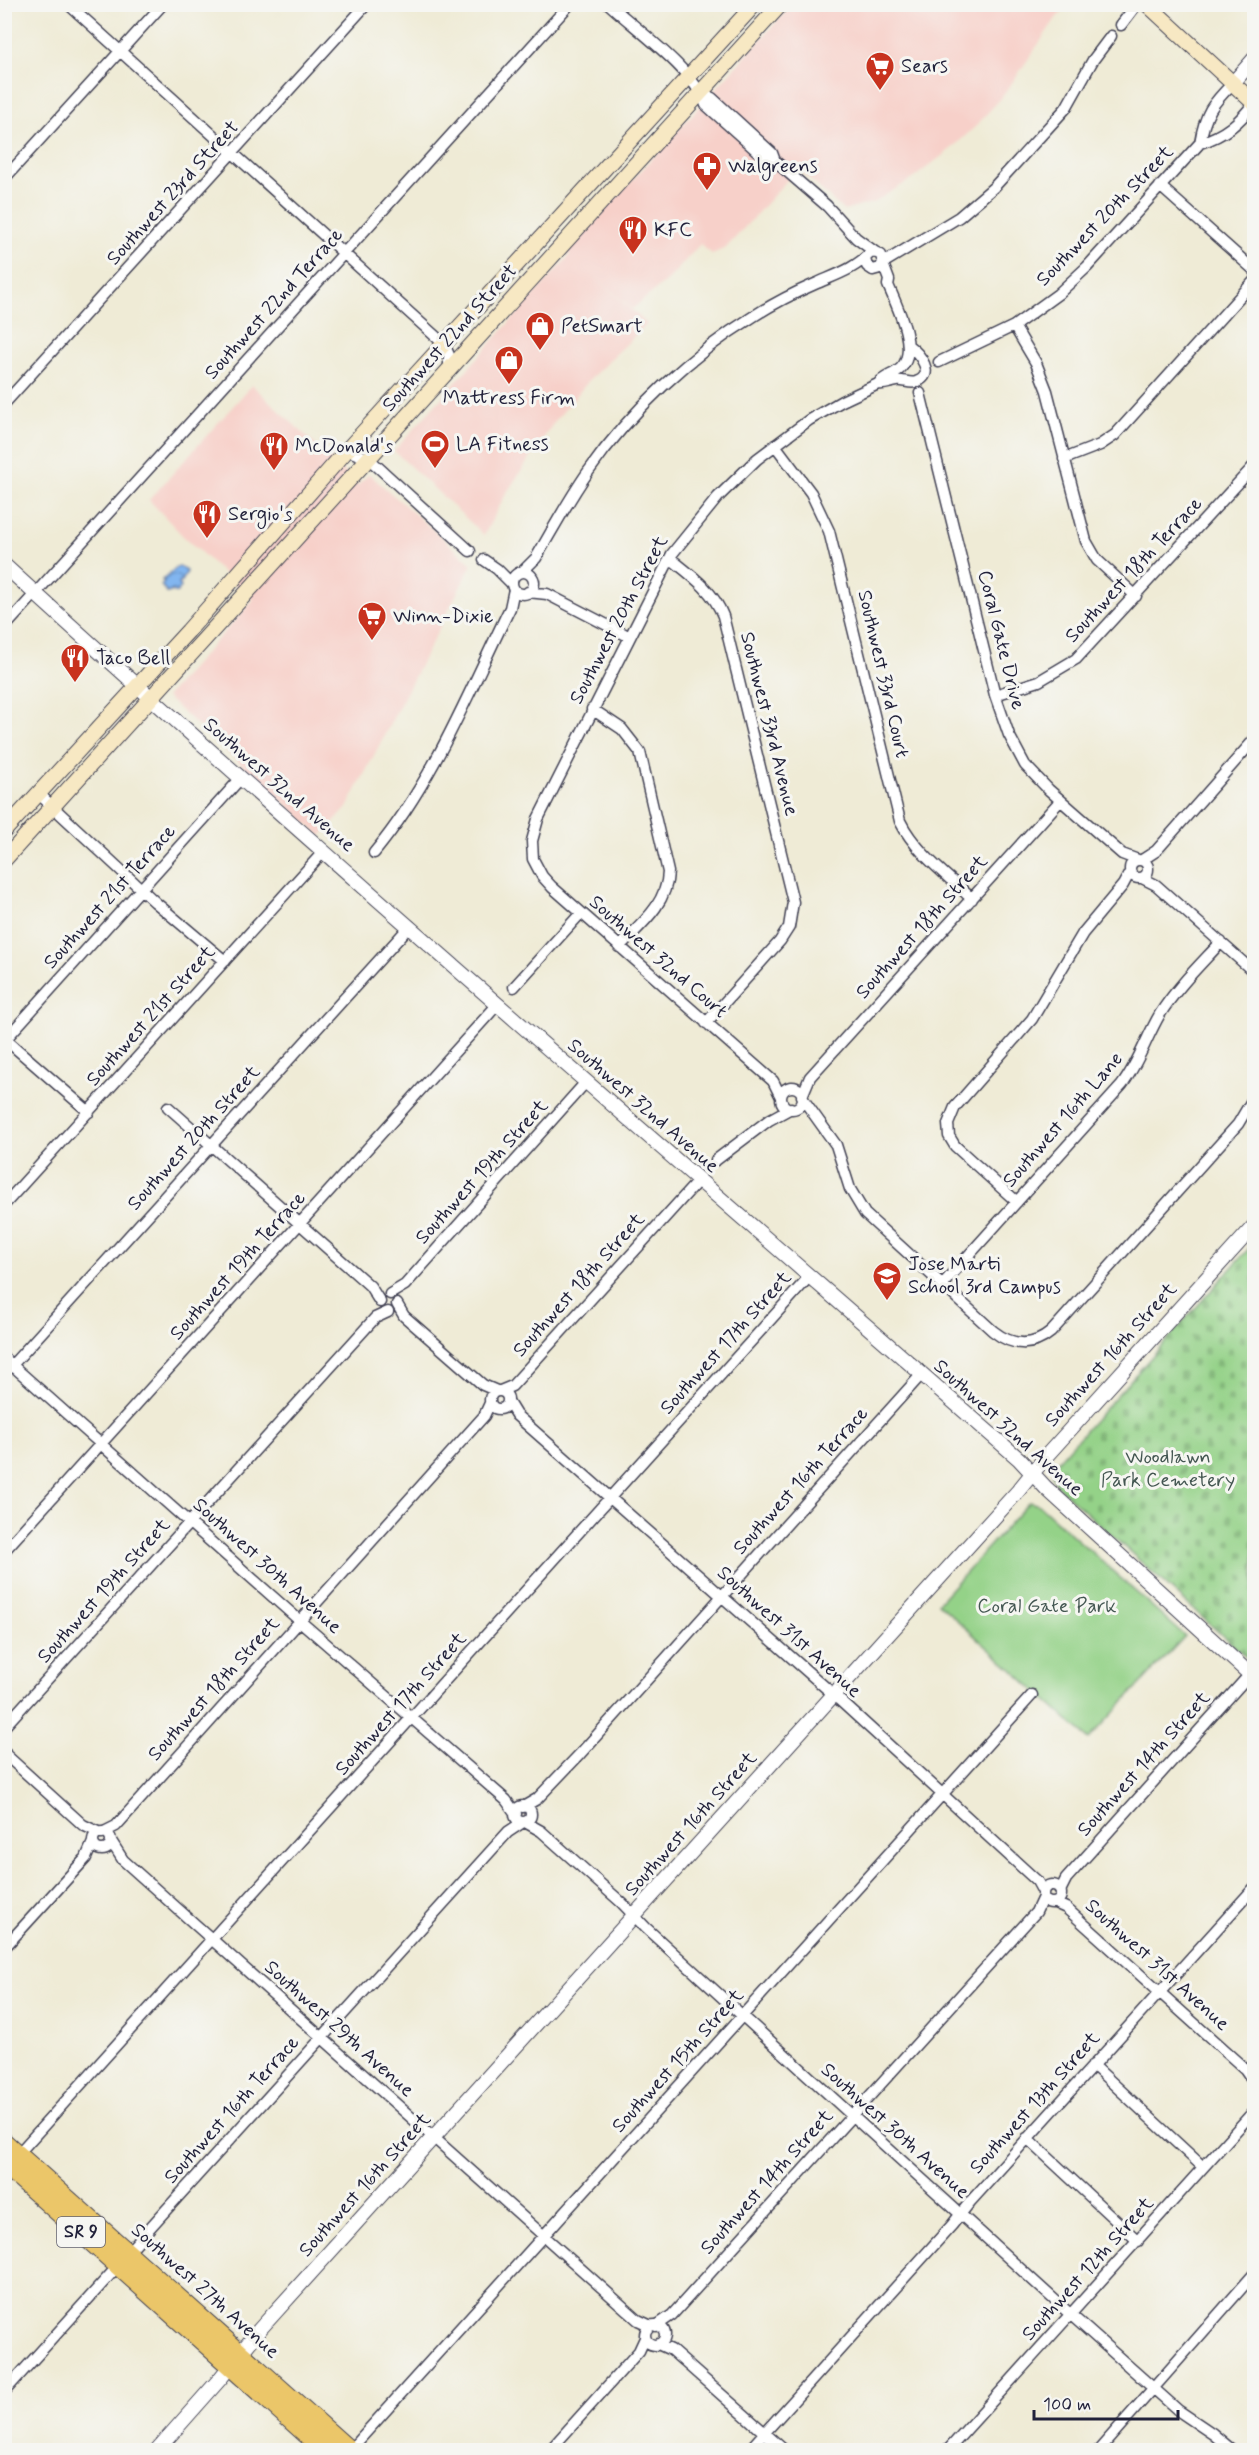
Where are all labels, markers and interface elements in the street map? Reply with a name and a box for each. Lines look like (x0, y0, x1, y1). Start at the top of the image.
supermarket icon: Sears (864, 50, 896, 92)
place label: Sears (901, 53, 948, 80)
street label: Southwest 23rd Street (101, 115, 245, 271)
street label: Southwest 20th Street (1030, 139, 1180, 293)
pharmacy icon: Walgreens (691, 150, 723, 192)
place label: Walgreens (728, 153, 818, 181)
restaurant icon: KFC (617, 214, 649, 256)
place label: KFC (654, 217, 692, 244)
street label: Southwest 22nd Terrace (199, 222, 349, 386)
street label: Southwest 22nd Street (376, 258, 524, 418)
shop icon: PetSmart (524, 310, 556, 352)
place label: PetSmart (561, 313, 643, 340)
shop icon: Mattress Firm (493, 344, 525, 386)
place label: Mattress Firm (443, 385, 575, 412)
sports icon: LA Fitness (419, 428, 451, 470)
restaurant icon: McDonald's (258, 430, 290, 472)
place label: LA Fitness (456, 431, 549, 458)
place label: McDonald's (295, 433, 393, 460)
street label: Southwest 18th Terrace (1059, 491, 1209, 649)
restaurant icon: Sergio's (191, 498, 223, 540)
place label: Sergio's (228, 501, 293, 529)
street label: Southwest 20th Street (563, 531, 675, 709)
street label: Coral Gate Drive (971, 567, 1031, 713)
street label: Southwest 33rd Court (851, 587, 915, 761)
supermarket icon: Winn-Dixie (356, 600, 388, 642)
place label: Winn-Dixie (393, 603, 494, 630)
street label: Southwest 33rd Avenue (733, 629, 805, 819)
restaurant icon: Taco Bell (59, 642, 91, 684)
place label: Taco Bell (96, 645, 170, 672)
street label: Southwest 32nd Avenue (197, 712, 361, 859)
street label: Southwest 21st Terrace (38, 819, 182, 975)
street label: Southwest 18th Street (850, 849, 994, 1005)
street label: Southwest 32nd Court (583, 889, 733, 1025)
street label: Southwest 21st Street (80, 939, 222, 1092)
street label: Southwest 32nd Avenue (561, 1033, 725, 1180)
street label: Southwest 16th Lane (997, 1046, 1129, 1194)
street label: Southwest 20th Street (121, 1059, 267, 1217)
street label: Southwest 19th Street (409, 1093, 555, 1250)
street label: Southwest 19th Terrace (164, 1186, 312, 1346)
street label: Southwest 18th Street (507, 1207, 651, 1363)
place label: Jose Marti School 3rd Campus (908, 1251, 1061, 1301)
school or university icon: Jose Marti School 3rd Campus (871, 1260, 903, 1302)
street label: Southwest 17th Street (654, 1265, 798, 1421)
street label: Southwest 16th Street (1039, 1277, 1183, 1433)
street label: Southwest 32nd Avenue (927, 1353, 1089, 1503)
street label: Southwest 16th Terrace (727, 1401, 875, 1561)
park label: Woodlawn Park Cemetery (1101, 1444, 1235, 1494)
street label: Southwest 30th Avenue (187, 1492, 347, 1640)
street label: Southwest 19th Street (31, 1512, 177, 1669)
street label: Southwest 31st Avenue (711, 1560, 867, 1704)
park label: Coral Gate Park (977, 1593, 1117, 1620)
street label: Southwest 18th Street (142, 1611, 286, 1767)
street label: Southwest 17th Street (329, 1626, 473, 1782)
street label: Southwest 14th Street (1071, 1685, 1217, 1842)
street label: Southwest 16th Street (619, 1746, 763, 1902)
street label: Southwest 31st Avenue (1079, 1893, 1235, 2037)
street label: Southwest 29th Avenue (258, 1954, 420, 2104)
street label: Southwest 15th Street (606, 1983, 750, 2139)
street label: Southwest 13th Street (964, 2026, 1107, 2180)
street label: Southwest 16th Terrace (158, 2030, 306, 2190)
street label: Southwest 30th Avenue (815, 2057, 975, 2205)
street label: Southwest 14th Street (694, 2103, 840, 2260)
street label: Southwest 16th Street (293, 2107, 437, 2263)
street label: Southwest 12th Street (1016, 2191, 1160, 2347)
road number: SR 9 (57, 2217, 105, 2247)
street label: Southwest 27th Avenue (125, 2217, 285, 2365)
scale bar (1034, 2383, 1178, 2421)
text: 100 m (1043, 2393, 1091, 2417)

